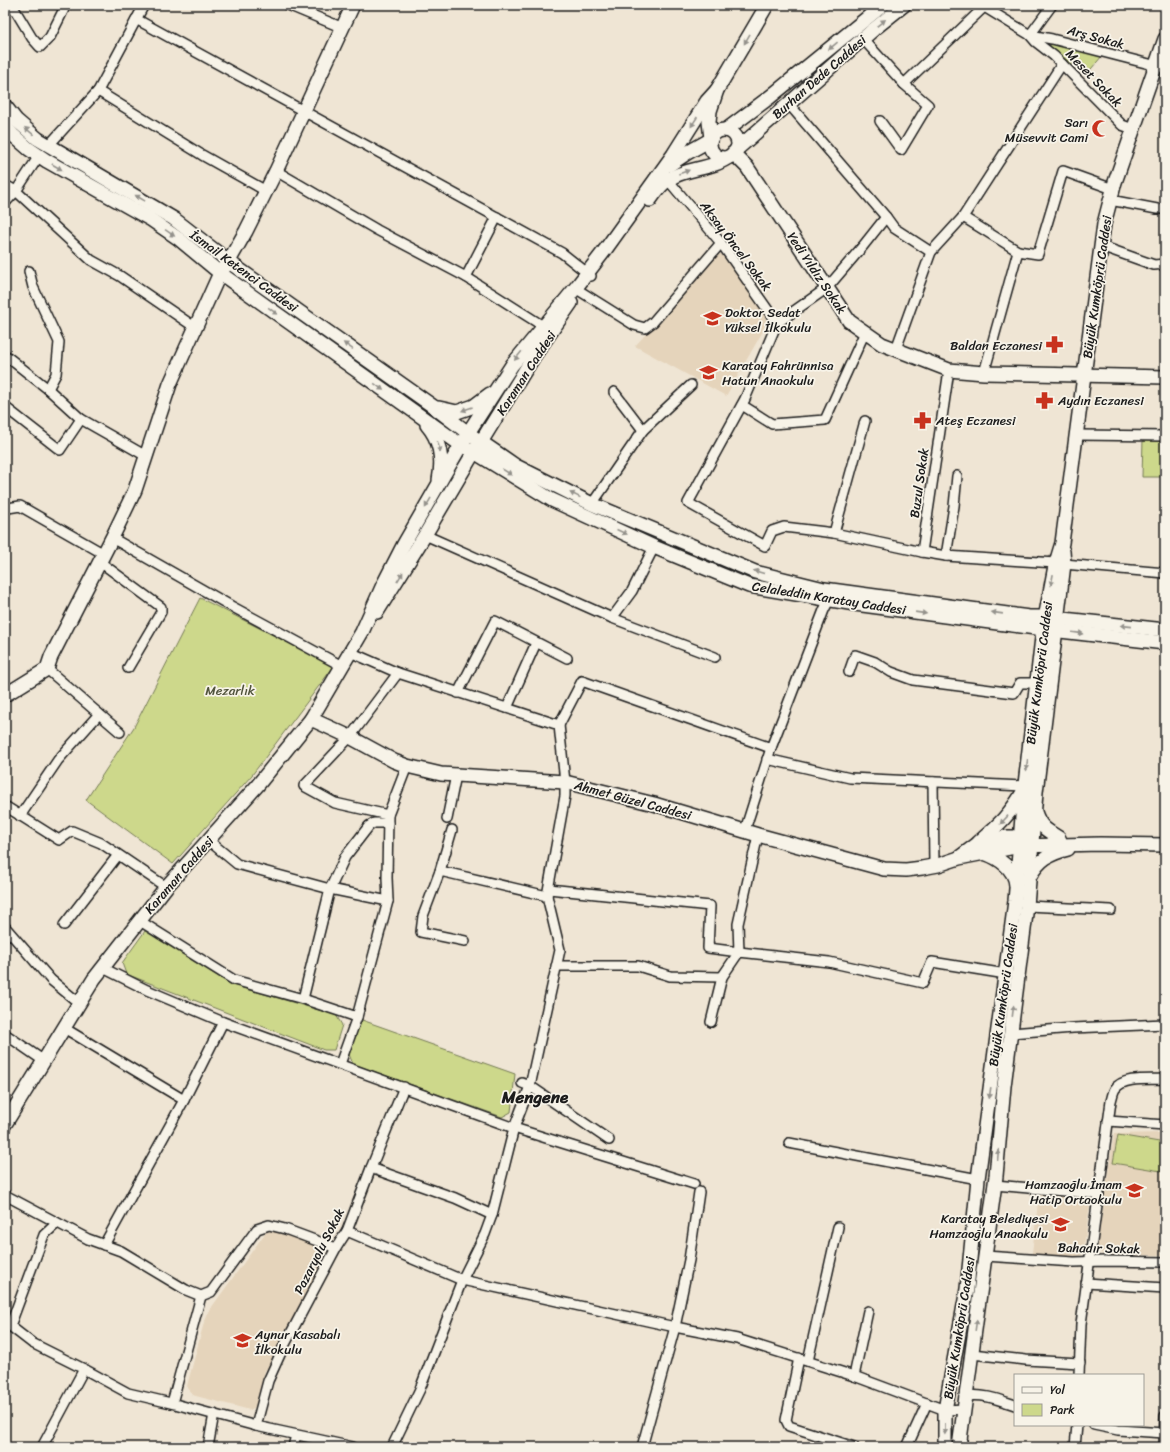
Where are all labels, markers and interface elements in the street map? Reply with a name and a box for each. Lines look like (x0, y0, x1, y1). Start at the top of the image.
one-way arrow (876, 18, 887, 27)
street label: Arş Sokak (1064, 18, 1127, 56)
street label: Burhan Dede Caddesi (766, 29, 872, 125)
one-way arrow (744, 33, 751, 45)
one-way arrow (828, 41, 839, 50)
street label: Meset Sokak (1060, 43, 1128, 113)
place label: Sarı Müsevvit Cami (1005, 111, 1088, 149)
one-way arrow (690, 117, 698, 127)
mosque icon: Sarı Müsevvit Cami (1091, 119, 1111, 139)
one-way arrow (24, 127, 34, 136)
one-way arrow (51, 164, 63, 171)
one-way arrow (678, 169, 690, 175)
one-way arrow (134, 195, 146, 202)
street label: Aksay Öncel Sokak (694, 195, 778, 296)
street label: Büyük Kumköprü Caddesi (1076, 214, 1118, 360)
street label: İsmail Ketenci Caddesi (184, 223, 303, 319)
street label: Yedi Yıldız Sokak (781, 227, 853, 319)
one-way arrow (164, 229, 175, 237)
place label: Doktor Sedat Yüksel İlkokulu (725, 301, 811, 339)
one-way arrow (268, 307, 279, 315)
school or university icon: Doktor Sedat Yüksel İlkokulu (702, 309, 722, 329)
street label: Karaman Caddesi (490, 326, 562, 420)
place label: Baldan Eczanesi (950, 334, 1042, 357)
pharmacy icon: Baldan Eczanesi (1045, 335, 1065, 355)
one-way arrow (342, 342, 353, 350)
one-way arrow (514, 351, 523, 362)
place label: Karatay Fahrünnisa Hatun Anaokulu (722, 354, 834, 392)
school or university icon: Karatay Fahrünnisa Hatun Anaokulu (699, 362, 719, 382)
one-way arrow (374, 383, 384, 391)
place label: Aydın Eczanesi (1057, 389, 1144, 412)
pharmacy icon: Aydın Eczanesi (1035, 390, 1055, 410)
one-way arrow (460, 406, 472, 412)
place label: Ateş Eczanesi (935, 409, 1016, 432)
pharmacy icon: Ateş Eczanesi (913, 410, 933, 430)
one-way arrow (436, 442, 442, 454)
street label: Buzul Sokak (903, 446, 935, 519)
one-way arrow (502, 468, 512, 476)
one-way arrow (569, 492, 580, 498)
one-way arrow (425, 497, 432, 508)
one-way arrow (617, 529, 628, 535)
one-way arrow (753, 569, 765, 575)
one-way arrow (396, 571, 403, 583)
street label: Celaleddin Karatay Caddesi (750, 574, 908, 622)
one-way arrow (1048, 574, 1054, 586)
street label: Büyük Kumköprü Caddesi (1019, 600, 1059, 746)
one-way arrow (915, 610, 927, 616)
one-way arrow (991, 610, 1003, 616)
one-way arrow (1120, 623, 1132, 630)
one-way arrow (1072, 630, 1084, 636)
park label: Mezarlık (205, 679, 255, 702)
one-way arrow (1024, 759, 1031, 771)
street label: Ahmet Güzel Caddesi (571, 773, 694, 827)
one-way arrow (999, 814, 1008, 825)
street label: Karaman Caddesi (138, 830, 220, 919)
street label: Büyük Kumköprü Caddesi (982, 922, 1024, 1068)
one-way arrow (1010, 1005, 1016, 1018)
district label: Mengene (501, 1082, 569, 1112)
one-way arrow (987, 1087, 993, 1099)
one-way arrow (994, 1149, 1001, 1161)
place label: Hamzaoğlu İmam Hatip Ortaokulu (1025, 1173, 1122, 1211)
school or university icon: Hamzaoğlu İmam Hatip Ortaokulu (1125, 1181, 1145, 1201)
street label: Pazaryolu Sokak (287, 1204, 351, 1298)
place label: Karatay Belediyesi Hamzaoğlu Anaokulu (929, 1207, 1048, 1245)
school or university icon: Karatay Belediyesi Hamzaoğlu Anaokulu (1051, 1215, 1071, 1235)
street label: Bahadır Sokak (1058, 1236, 1140, 1260)
street label: Büyük Kumköprü Caddesi (936, 1255, 982, 1401)
one-way arrow (973, 1319, 979, 1331)
place label: Aynur Kasabalı İlkokulu (254, 1323, 341, 1361)
school or university icon: Aynur Kasabalı İlkokulu (232, 1331, 252, 1351)
legend (1014, 1374, 1144, 1426)
text: Yol (1050, 1379, 1065, 1401)
text: Park (1050, 1399, 1075, 1421)
one-way arrow (942, 1423, 948, 1436)

